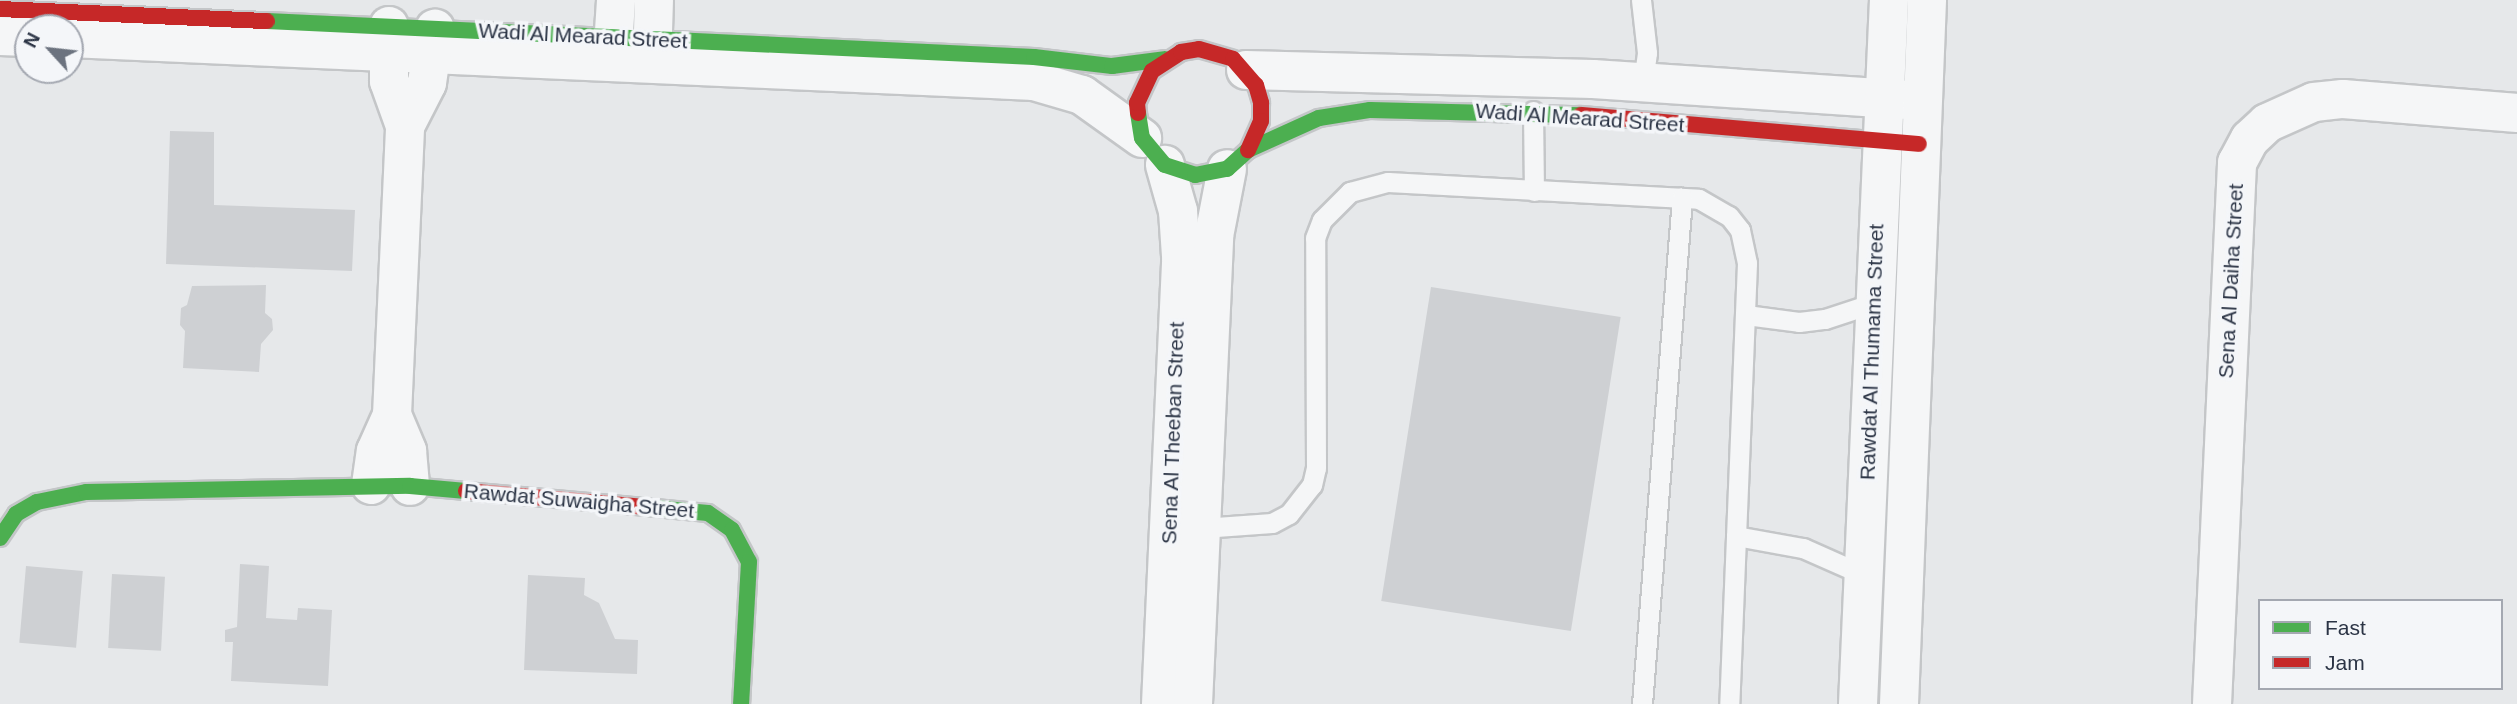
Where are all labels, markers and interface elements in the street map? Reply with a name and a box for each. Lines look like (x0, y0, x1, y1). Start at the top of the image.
north arrow (14, 14, 84, 84)
street label: Wadi Al Mearad Street (477, 18, 689, 54)
text: N (19, 29, 44, 51)
street label: Wadi Al Mearad Street (1474, 98, 1686, 138)
street label: Sena Al Daiha Street (2213, 182, 2249, 380)
street label: Rawdat Al Thumama Street (1855, 223, 1889, 481)
street label: Sena Al Theeban Street (1156, 321, 1190, 545)
street label: Rawdat Suwaigha Street (463, 478, 695, 524)
legend (2258, 599, 2503, 690)
text: Fast (2325, 616, 2366, 639)
text: Jam (2325, 651, 2365, 674)

